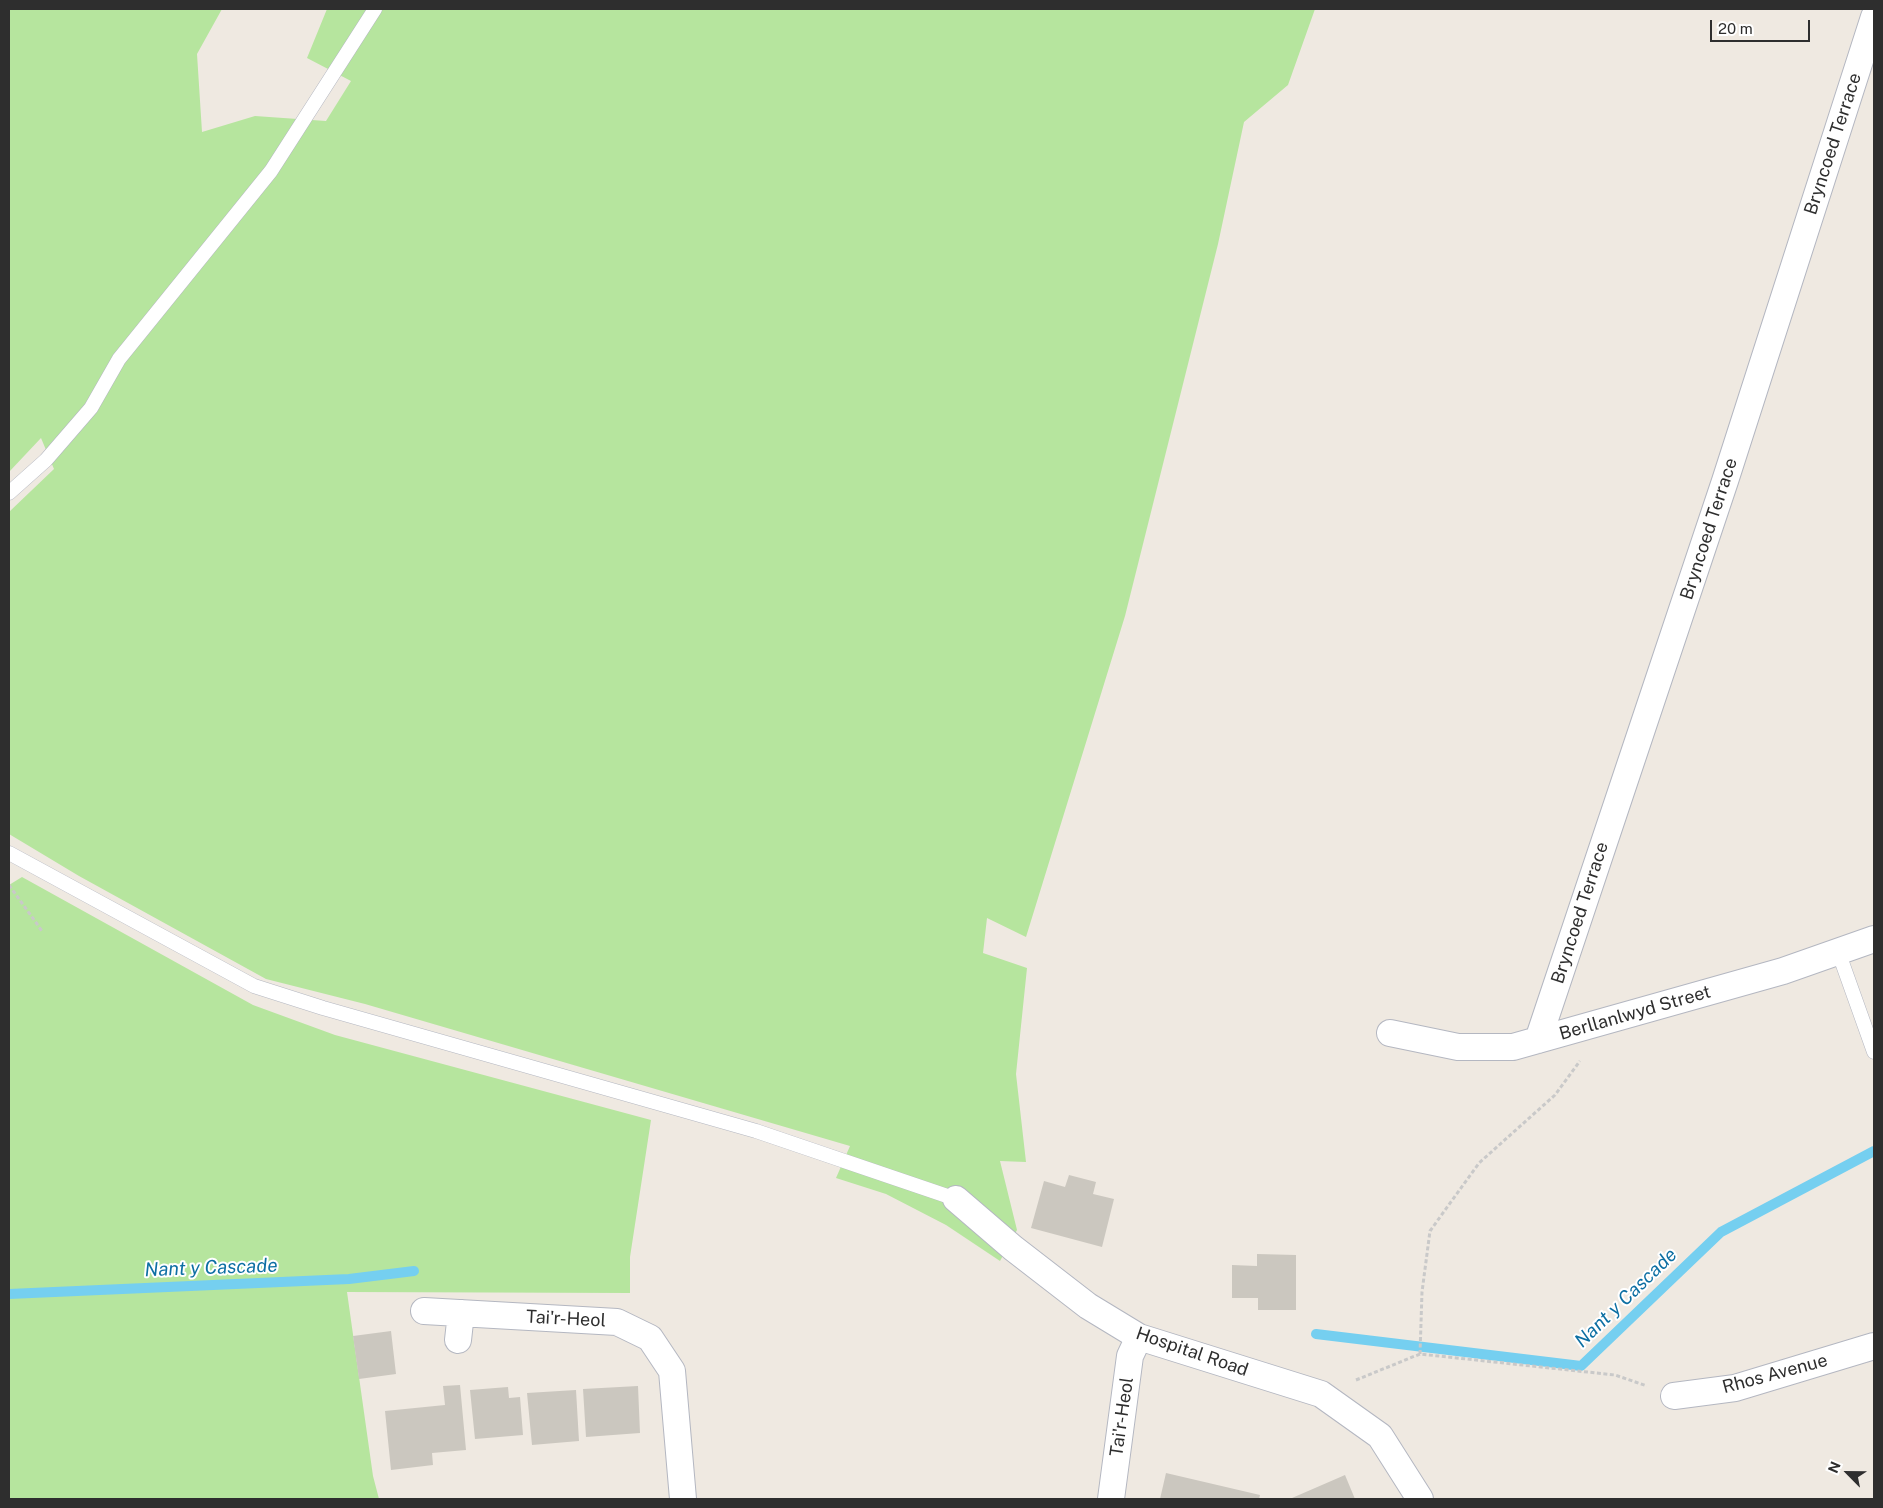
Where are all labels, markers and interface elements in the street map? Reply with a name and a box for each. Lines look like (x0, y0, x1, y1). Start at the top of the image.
scale bar (1713, 10, 1813, 42)
text: 20 m (1718, 20, 1753, 37)
street label: Bryncoed Terrace (1800, 70, 1866, 218)
street label: Bryncoed Terrace (1676, 455, 1742, 603)
street label: Bryncoed Terrace (1547, 839, 1613, 987)
street label: Berllanlwyd Street (1557, 981, 1713, 1045)
water label: Nant y Cascade (1570, 1244, 1682, 1352)
water label: Nant y Cascade (144, 1254, 278, 1282)
street label: Tai'r-Heol (526, 1306, 606, 1332)
street label: Hospital Road (1133, 1323, 1251, 1381)
street label: Rhos Avenue (1720, 1350, 1830, 1398)
street label: Tai'r-Heol (1106, 1376, 1138, 1458)
north arrow (1823, 1448, 1873, 1498)
text: N (1825, 1459, 1844, 1475)

